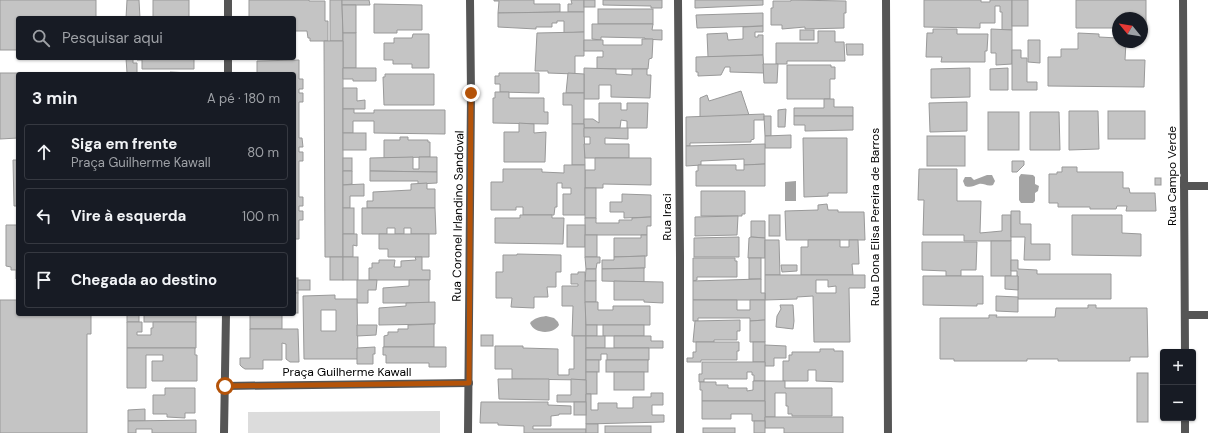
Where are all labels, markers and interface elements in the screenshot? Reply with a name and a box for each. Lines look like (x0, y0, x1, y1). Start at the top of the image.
north arrow (1112, 12, 1148, 48)
search box (16, 16, 296, 60)
icon: search (30, 27, 52, 49)
text: Pesquisar aqui (62, 28, 163, 48)
route end (462, 84, 480, 102)
text: 3 min (32, 87, 77, 109)
text: A pé · 180 m (207, 90, 280, 107)
street label: Rua Campo Verde (1164, 126, 1180, 226)
street label: Rua Dona Elisa Pereira de Barros (867, 128, 883, 306)
street label: Rua Coronel Irlandino Sandoval (449, 130, 467, 302)
text: Siga em frente (71, 134, 177, 154)
icon: ahead (33, 141, 55, 163)
text: 80 m (247, 144, 279, 161)
text: Praça Guilherme Kawall (71, 154, 211, 171)
street label: Rua Iraci (659, 193, 675, 241)
icon: left (33, 205, 55, 227)
text: Vire à esquerda (71, 206, 186, 226)
text: 100 m (242, 208, 279, 225)
icon: arrive (33, 269, 55, 291)
text: Chegada ao destino (71, 270, 217, 290)
map controls (1160, 349, 1196, 421)
button: + (1160, 349, 1196, 385)
street label: Praça Guilherme Kawall (283, 364, 411, 380)
route start (216, 377, 234, 395)
button: − (1160, 385, 1196, 421)

